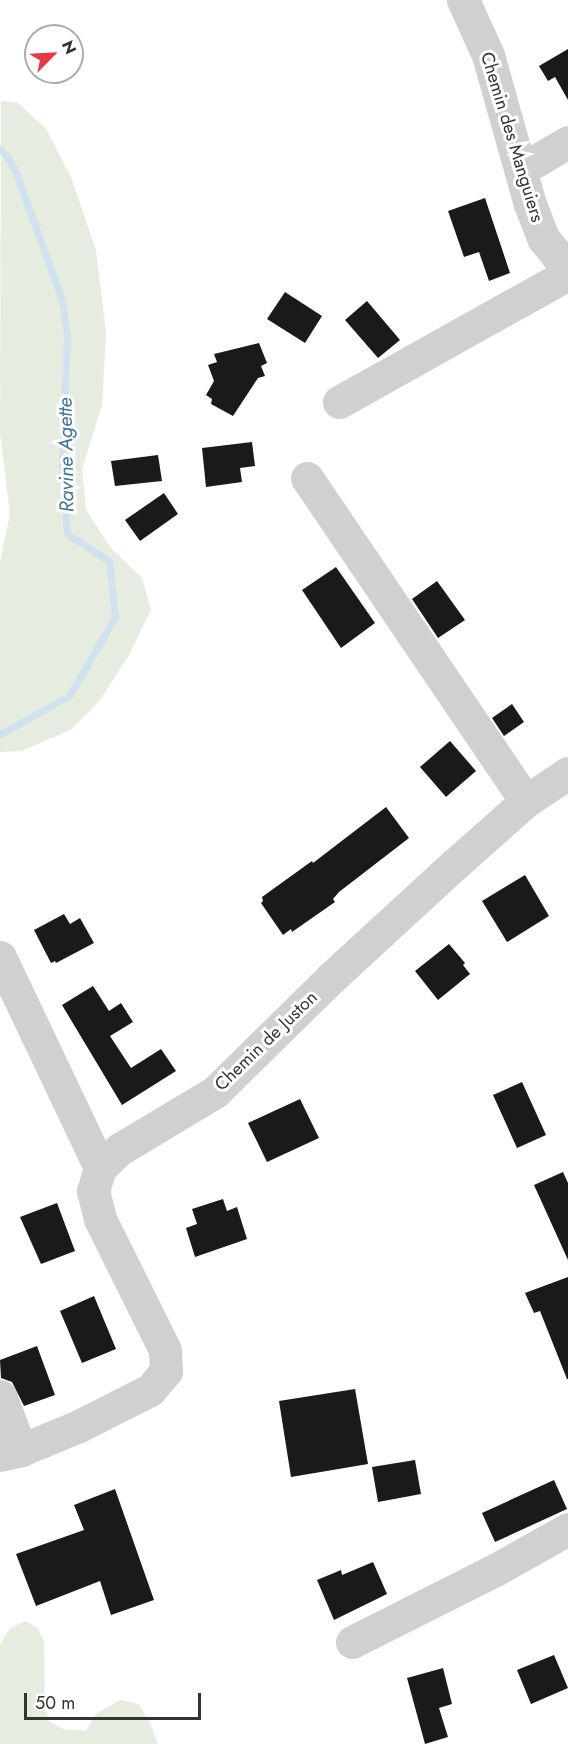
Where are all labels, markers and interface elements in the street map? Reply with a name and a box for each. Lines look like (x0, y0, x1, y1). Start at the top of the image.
north arrow (24, 24, 84, 84)
text: N (56, 37, 82, 58)
street label: Chemin des Manguiers (476, 49, 548, 225)
water label: Ravine Agette (53, 397, 79, 513)
street label: Chemin de Juston (210, 987, 322, 1095)
scale bar (27, 1681, 204, 1719)
text: 50 m (35, 1690, 75, 1716)

